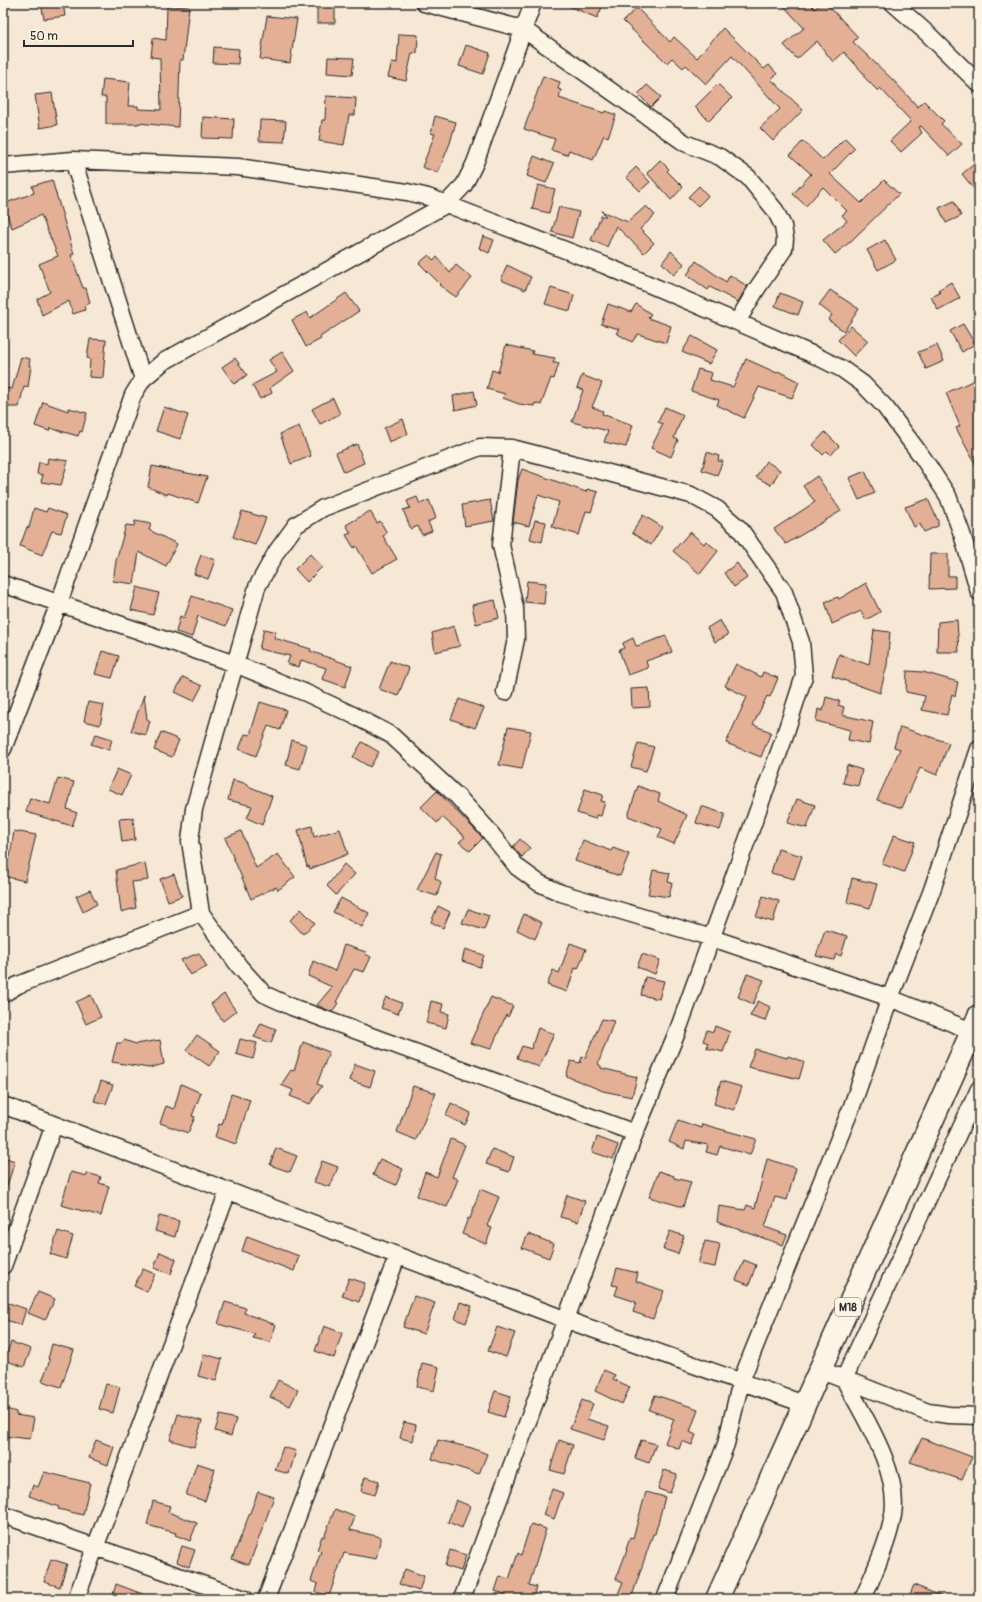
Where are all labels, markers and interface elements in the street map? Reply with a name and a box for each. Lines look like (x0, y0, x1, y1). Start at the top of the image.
scale bar (24, 22, 133, 48)
text: 50 m (30, 29, 58, 44)
road number: M18 (835, 1298, 861, 1316)

